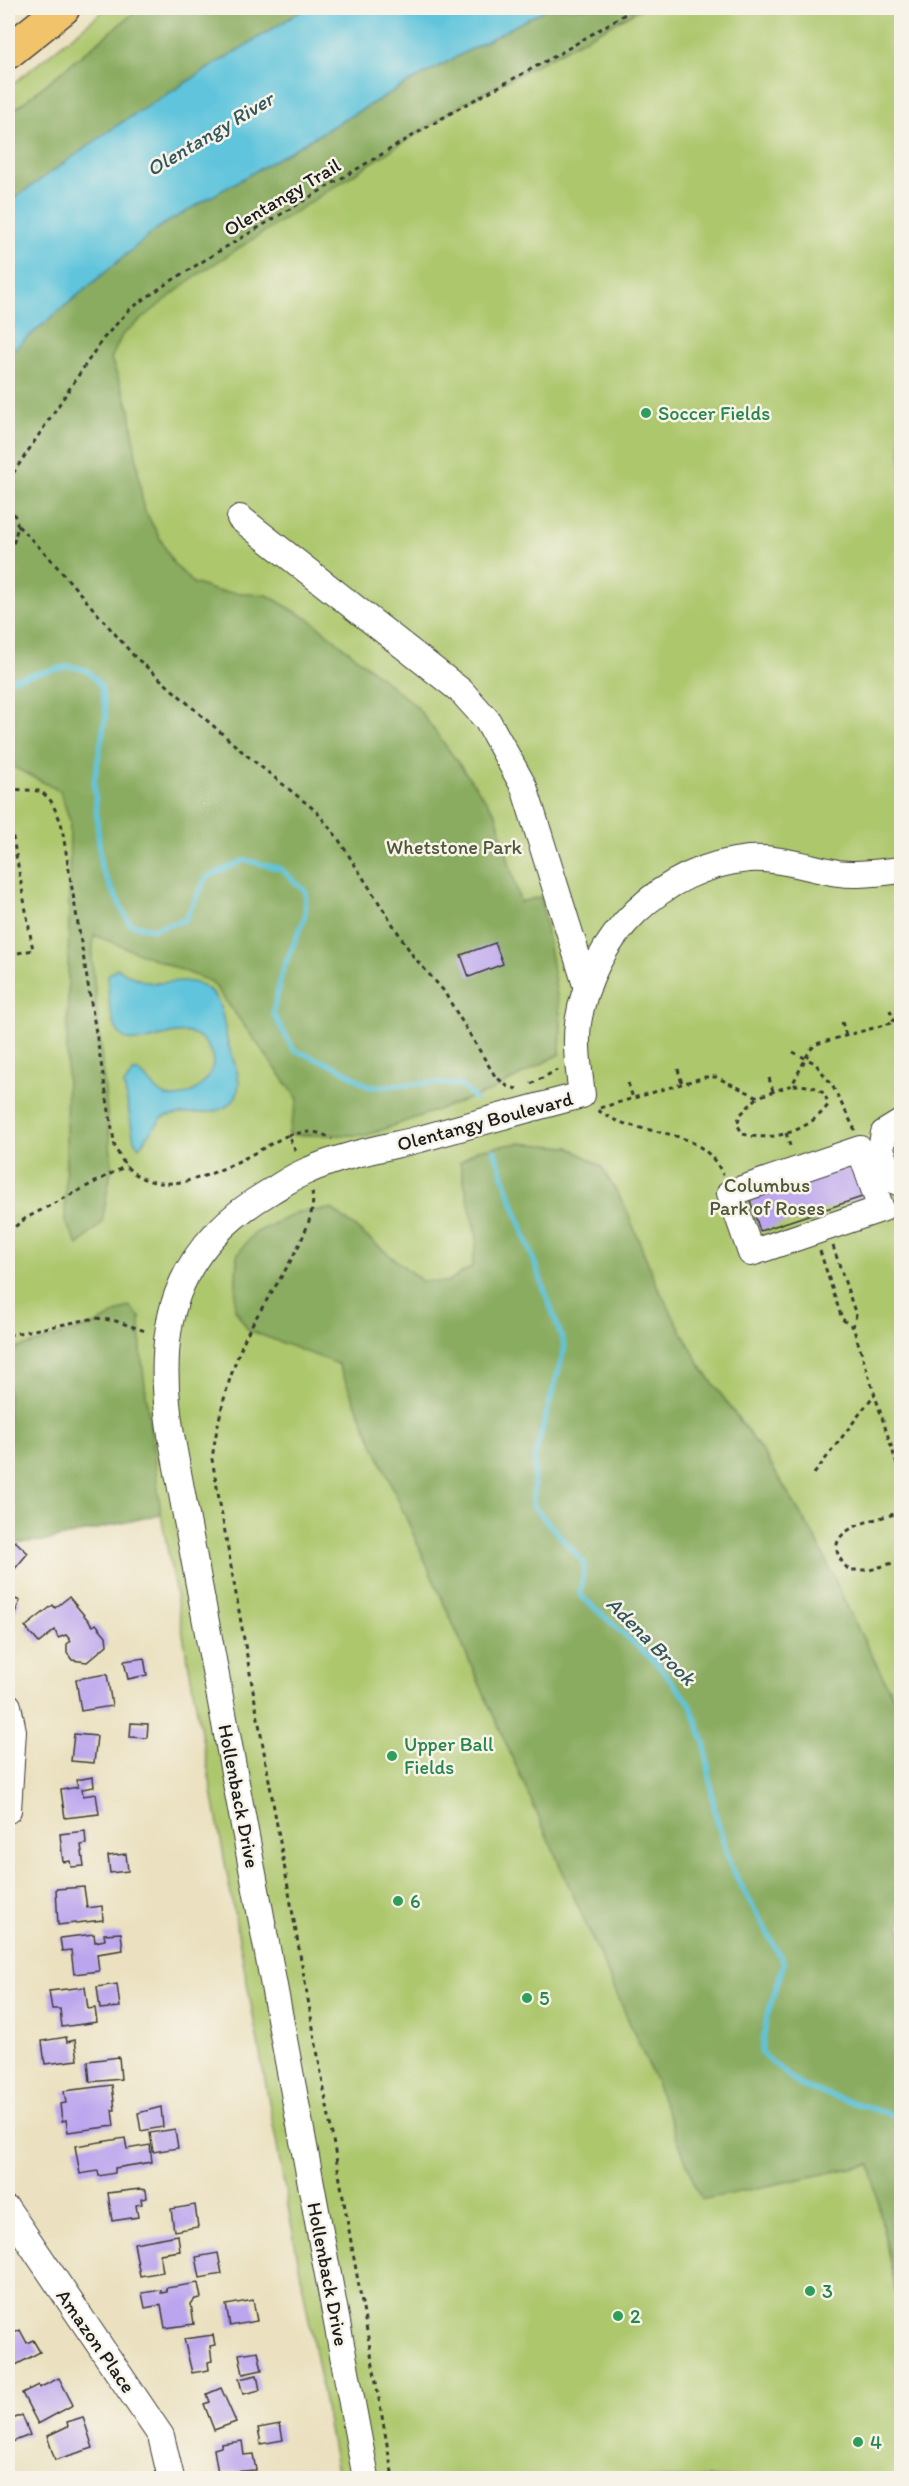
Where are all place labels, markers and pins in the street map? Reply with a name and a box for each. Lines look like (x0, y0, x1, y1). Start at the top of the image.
place label: Soccer Fields (658, 401, 770, 425)
marker: Soccer Fields (639, 406, 653, 420)
place label: Upper Ball Fields (404, 1732, 494, 1779)
marker: Upper Ball Fields (385, 1749, 399, 1763)
place label: 6 (410, 1889, 421, 1913)
marker: 6 (391, 1894, 405, 1908)
place label: 5 (539, 1986, 550, 2010)
marker: 5 (520, 1991, 534, 2005)
place label: 3 (822, 2279, 833, 2303)
marker: 3 (803, 2284, 817, 2298)
place label: 2 (630, 2304, 641, 2328)
marker: 2 (611, 2309, 625, 2323)
place label: 4 (870, 2430, 882, 2454)
marker: 4 (851, 2435, 865, 2449)

